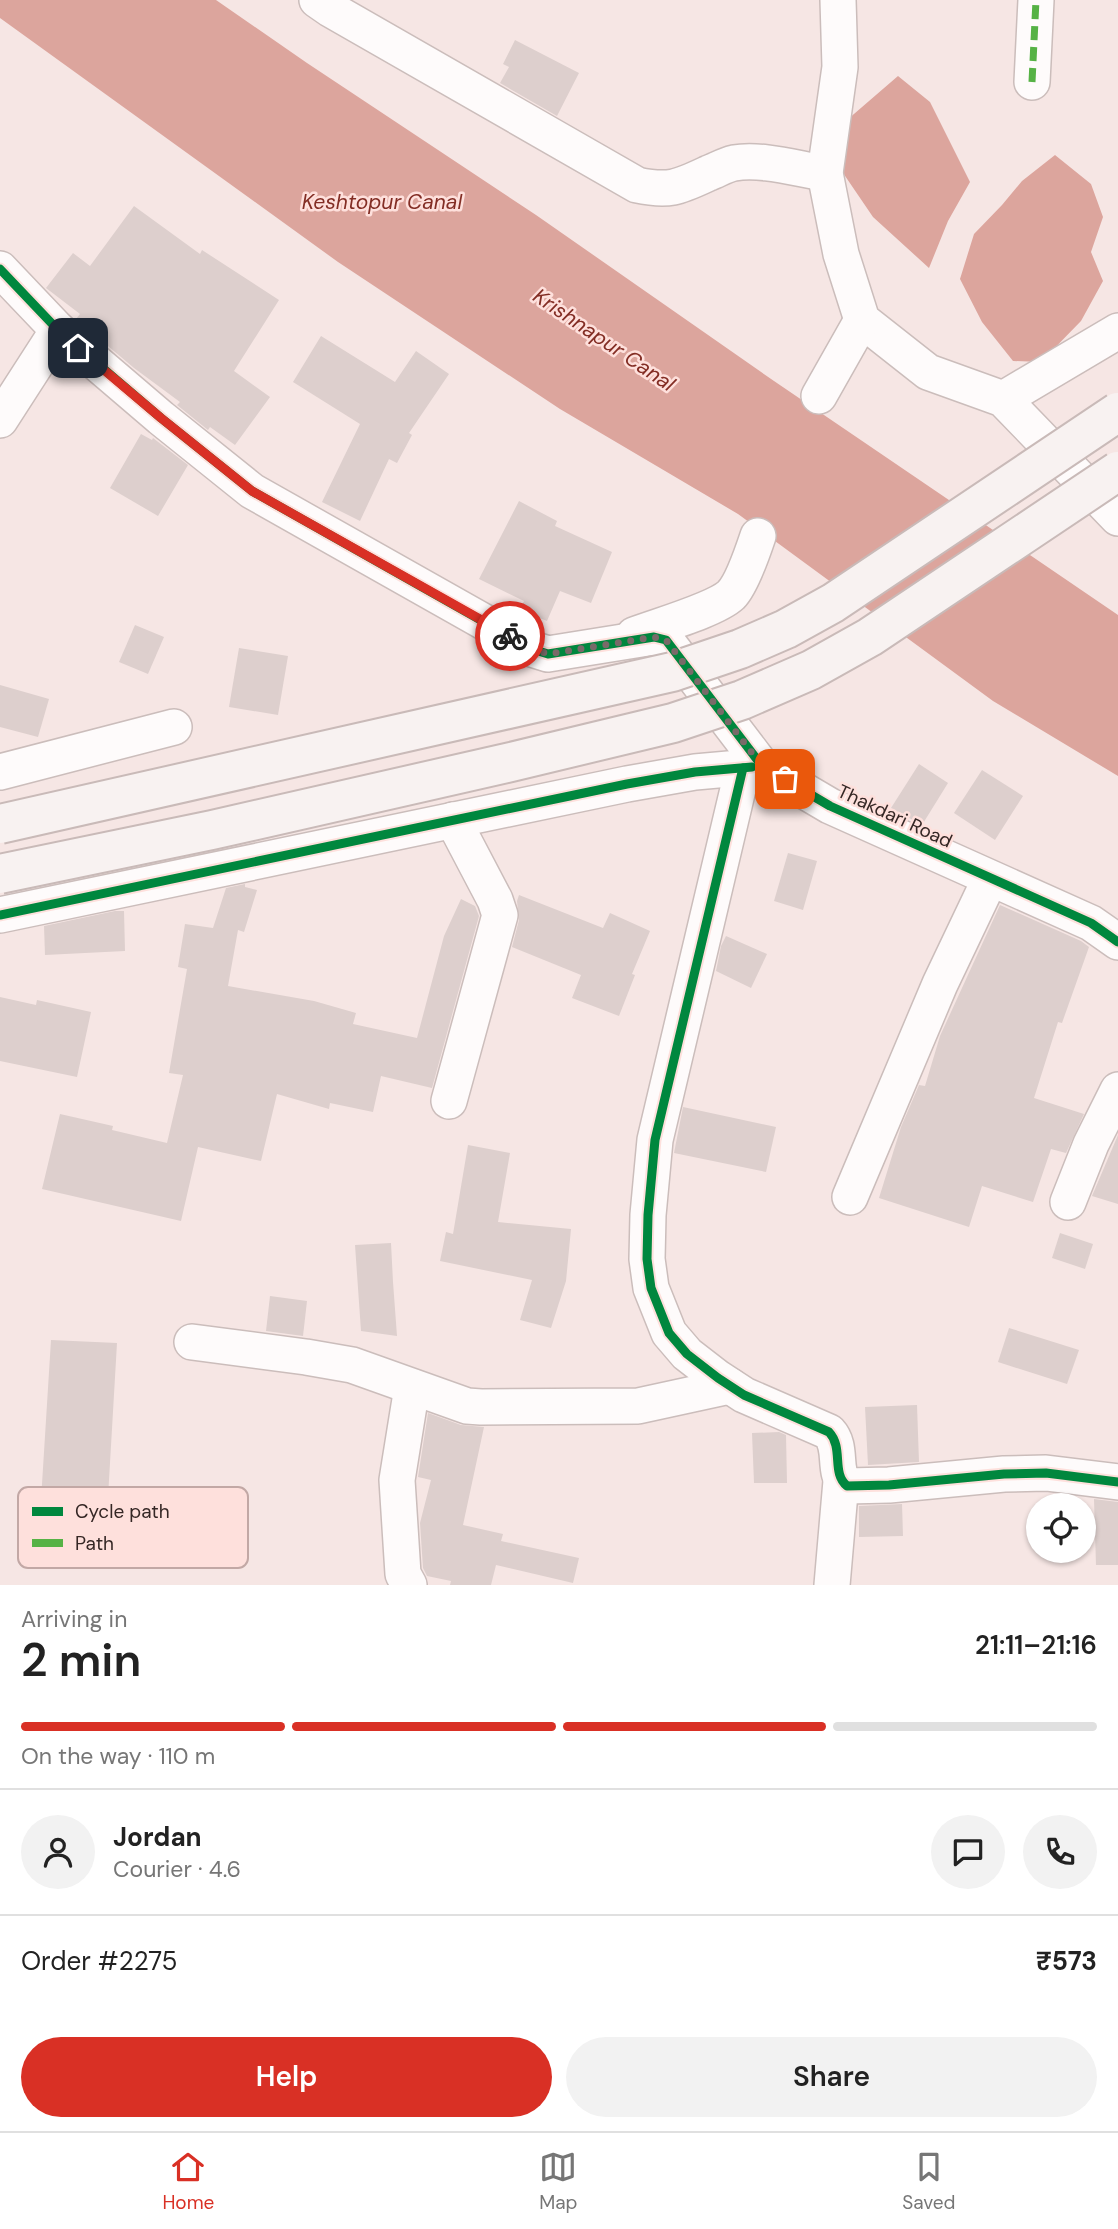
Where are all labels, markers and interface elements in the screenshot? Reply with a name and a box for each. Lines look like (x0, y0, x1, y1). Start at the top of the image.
water label: Keshtopur Canal (302, 188, 462, 216)
water label: Krishnapur Canal (528, 282, 681, 398)
pin (48, 318, 108, 378)
icon: home (59, 329, 97, 367)
courier (475, 601, 545, 671)
icon: bike (491, 617, 529, 655)
pin (755, 749, 815, 809)
icon: bag (766, 760, 804, 798)
street label: Thakdari Road (834, 778, 956, 854)
legend (18, 1487, 248, 1568)
map controls (1026, 1493, 1096, 1563)
button: locate (1026, 1493, 1096, 1563)
text: Cycle path (75, 1499, 170, 1524)
text: Path (75, 1531, 114, 1556)
text: Arriving in (21, 1604, 127, 1634)
text: 21:11–21:16 (975, 1628, 1097, 1662)
text: 2 min (21, 1630, 141, 1690)
text: On the way · 110 m (21, 1741, 215, 1771)
button: person (21, 1815, 95, 1889)
button: chat (931, 1815, 1005, 1889)
button: phone (1023, 1815, 1097, 1889)
text: Jordan (113, 1820, 202, 1854)
text: Courier · 4.6 (113, 1854, 241, 1884)
text: Order #2275 (21, 1944, 177, 1978)
text: ₹573 (1036, 1944, 1097, 1978)
button: Help (21, 2037, 552, 2117)
button: Share (566, 2037, 1097, 2117)
tab: Home (162, 2148, 214, 2215)
tab: Map (539, 2148, 577, 2215)
tab: Saved (902, 2148, 956, 2215)

